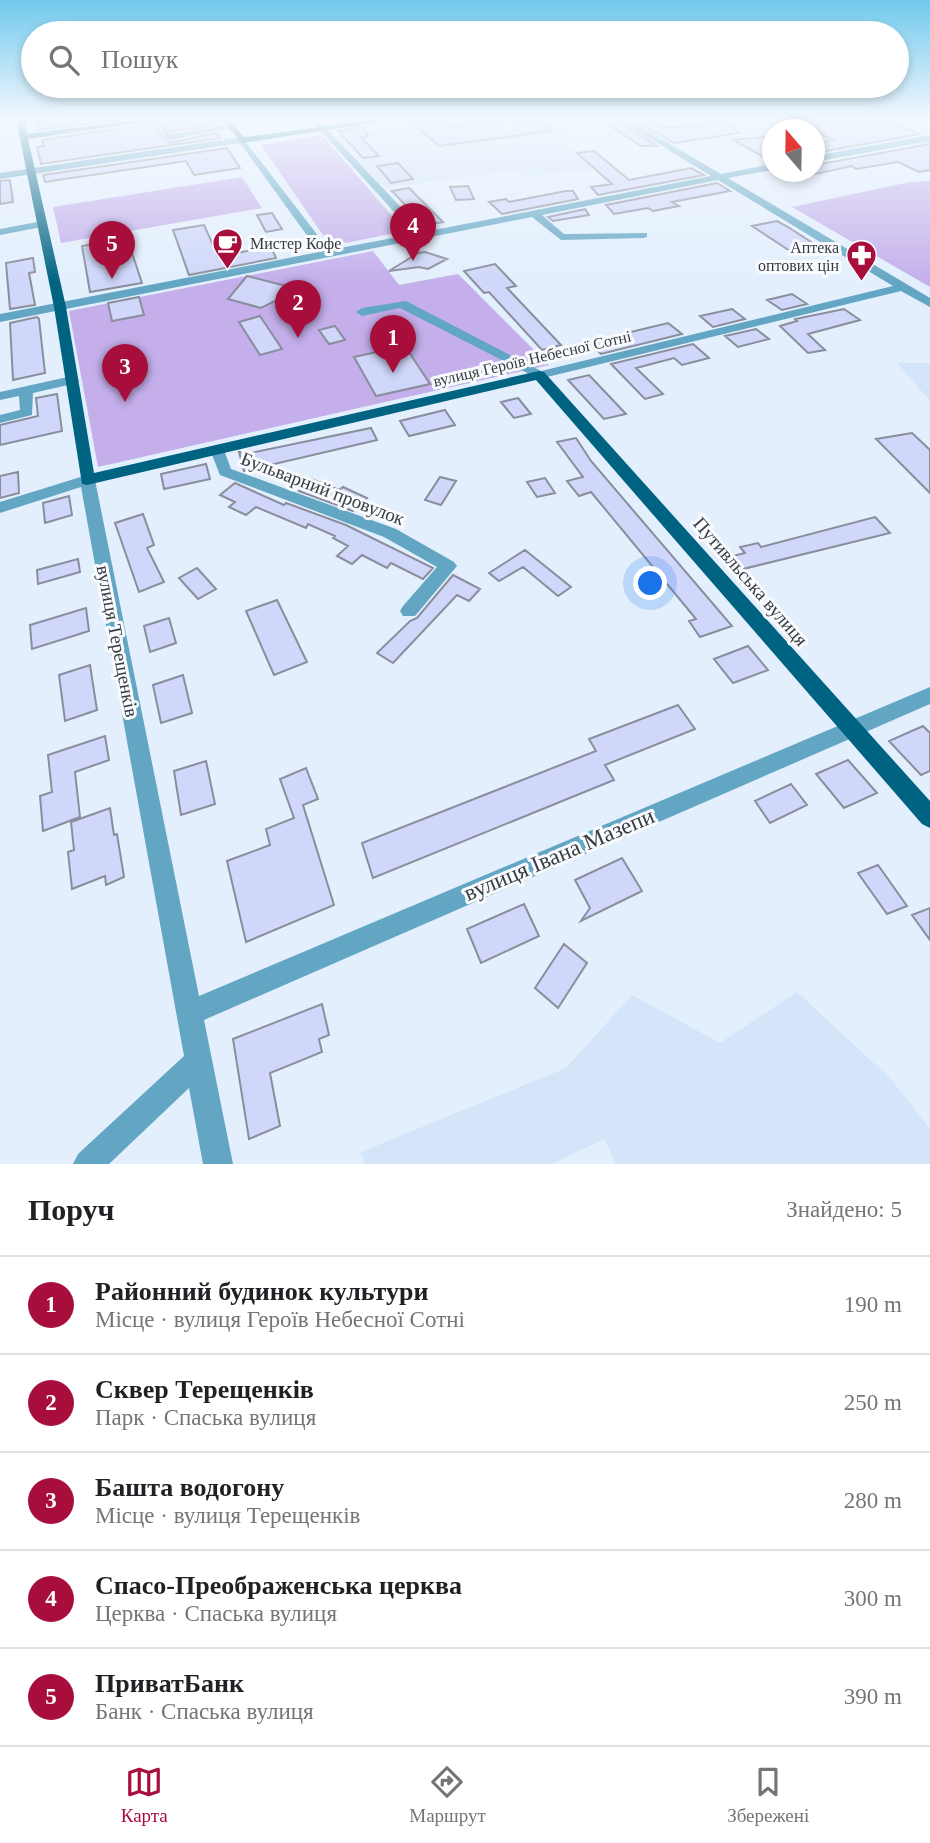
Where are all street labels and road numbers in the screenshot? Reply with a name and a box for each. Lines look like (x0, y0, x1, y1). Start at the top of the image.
street label: вулиця Героїв Небесної Сотні (432, 327, 633, 391)
street label: Бульварний провулок (238, 448, 408, 530)
street label: Путивльська вулиця (689, 513, 812, 650)
street label: вулиця Терещенків (92, 563, 143, 719)
street label: вулиця Івана Мазепи (460, 803, 658, 906)

